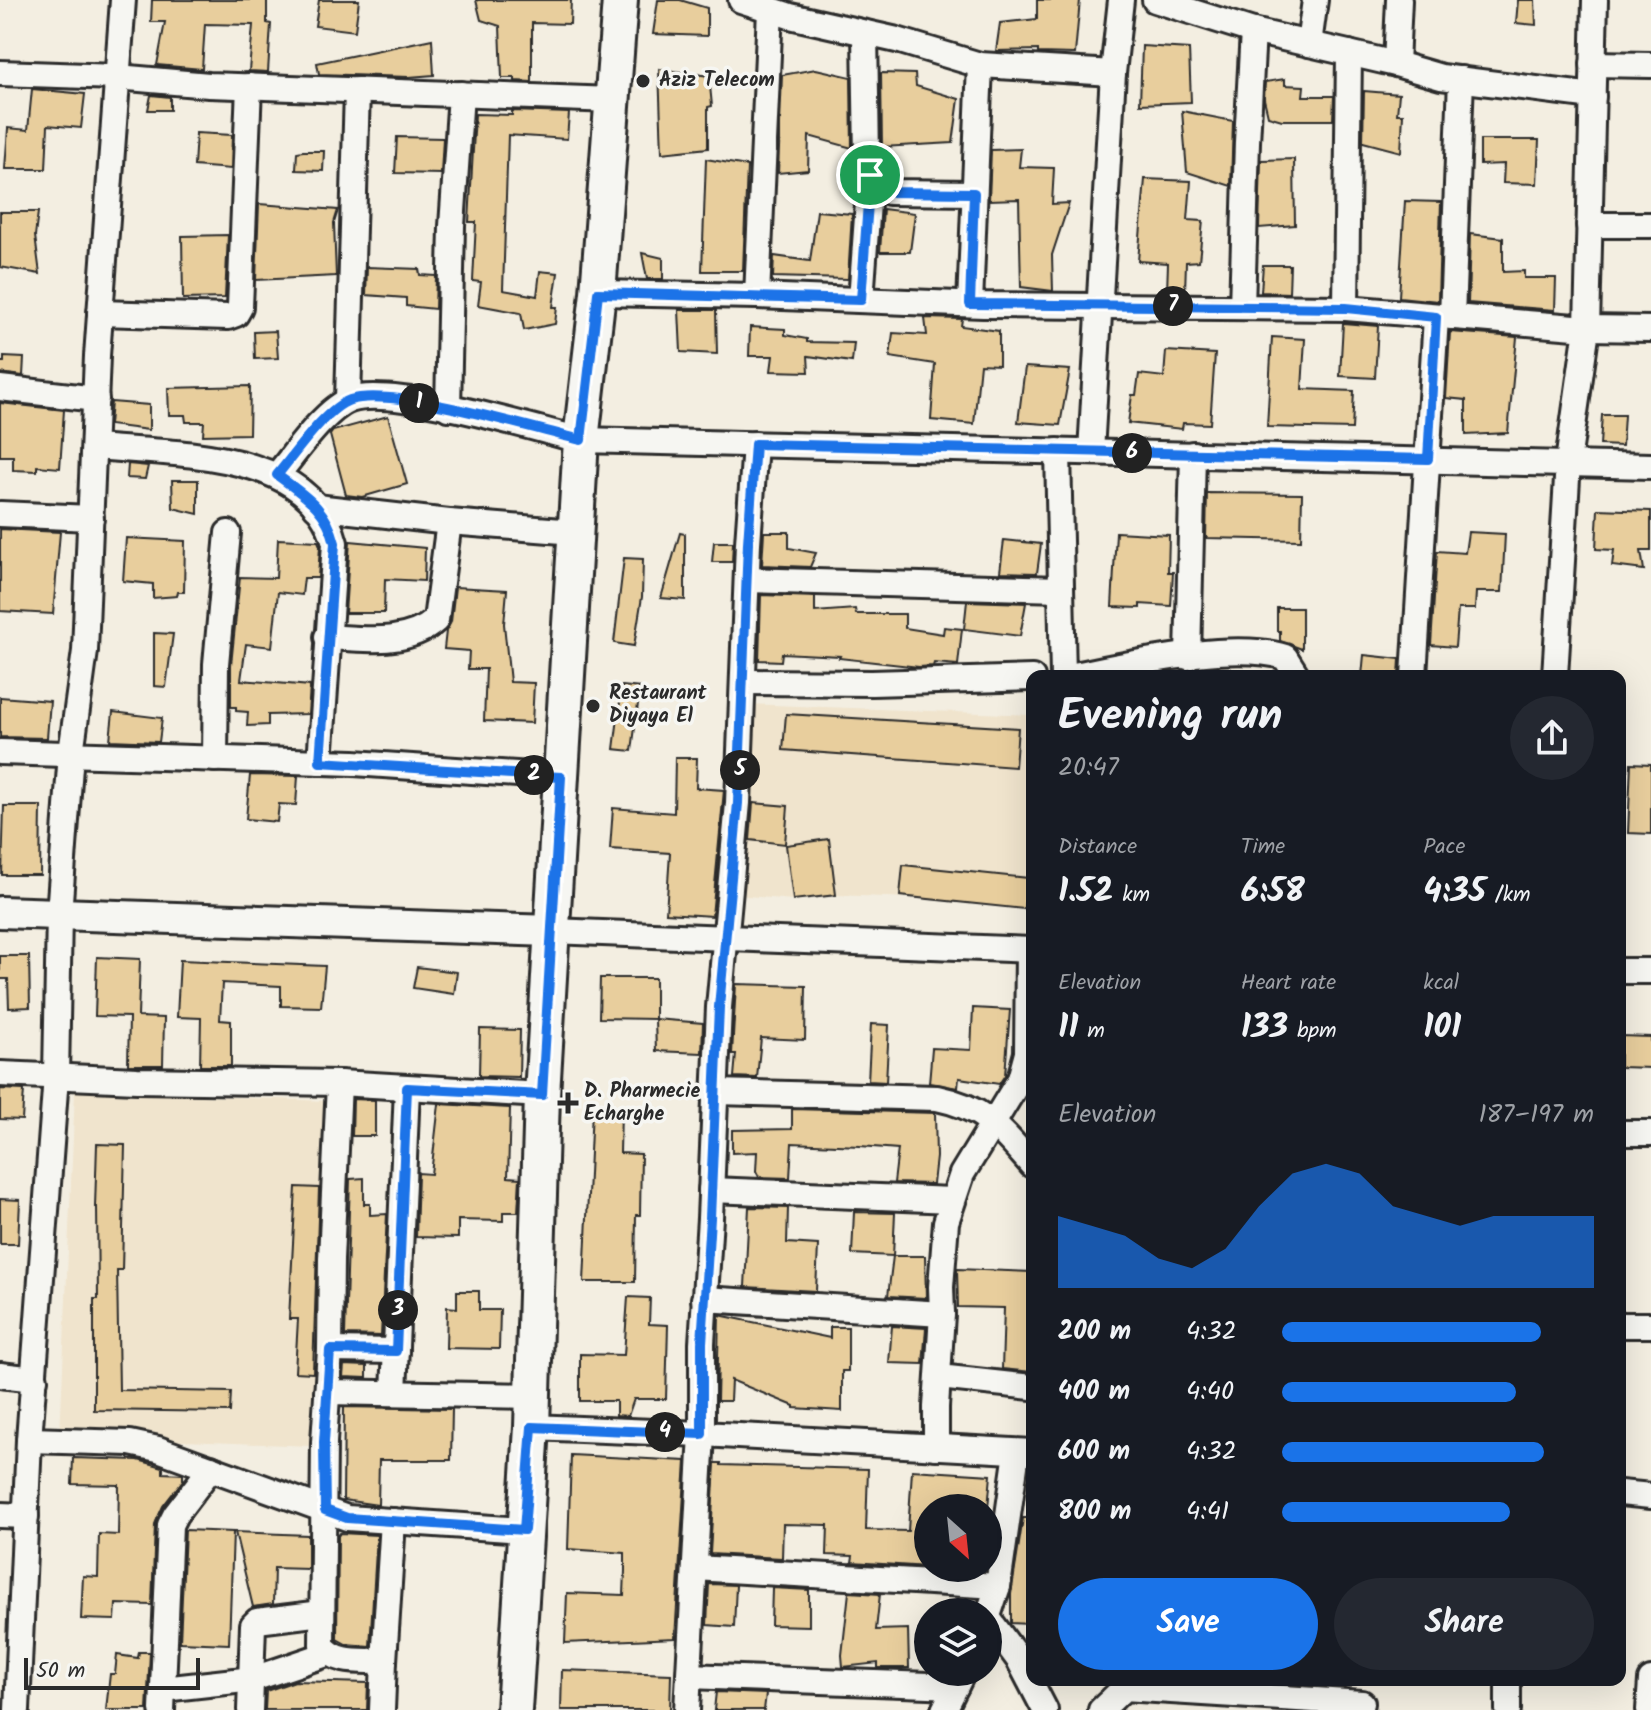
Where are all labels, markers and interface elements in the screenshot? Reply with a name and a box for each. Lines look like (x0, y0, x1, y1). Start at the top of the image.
place label: Aziz Telecom (659, 65, 775, 97)
marker: Aziz Telecom (634, 72, 652, 90)
pin (836, 141, 904, 209)
icon: arrive (848, 153, 892, 197)
pin: 7 (1153, 286, 1193, 326)
text: 7 (1168, 288, 1178, 323)
pin: 1 (399, 383, 439, 423)
text: 1 (416, 385, 422, 420)
pin: 6 (1112, 433, 1152, 473)
text: 6 (1126, 435, 1138, 470)
place label: Restaurant Diyaya El (609, 678, 708, 733)
text: Evening run (1058, 682, 1282, 752)
button: share (1510, 696, 1594, 780)
marker: Restaurant Diyaya El (584, 697, 602, 715)
text: 20:47 (1058, 747, 1119, 789)
pin: 5 (720, 750, 760, 790)
text: 5 (734, 752, 746, 787)
pin: 2 (514, 755, 554, 795)
text: 2 (528, 757, 540, 792)
text: Distance (1058, 830, 1137, 865)
text: Time (1241, 830, 1285, 865)
text: Pace (1423, 830, 1465, 865)
text: 1.52 (1058, 865, 1113, 919)
text: 6:58 (1241, 865, 1305, 919)
text: 4:35 (1423, 865, 1486, 919)
text: km (1113, 878, 1150, 913)
text: /km (1486, 878, 1530, 913)
text: Elevation (1058, 966, 1141, 1001)
text: Heart rate (1241, 966, 1336, 1001)
text: kcal (1423, 966, 1459, 1001)
text: 11 (1058, 1001, 1079, 1055)
text: 133 (1241, 1001, 1288, 1055)
text: 101 (1423, 1001, 1461, 1055)
text: m (1079, 1014, 1105, 1049)
text: bpm (1288, 1014, 1337, 1049)
place label: D. Pharmecie Echarghe (584, 1076, 701, 1131)
marker: D. Pharmecie Echarghe (559, 1094, 577, 1112)
text: Elevation (1058, 1094, 1156, 1136)
text: 187–197 m (1478, 1094, 1594, 1136)
pin: 3 (378, 1290, 418, 1330)
text: 3 (392, 1292, 404, 1327)
text: 200 m (1058, 1311, 1131, 1353)
text: 4:32 (1186, 1311, 1237, 1353)
text: 400 m (1058, 1371, 1130, 1413)
text: 4:40 (1186, 1371, 1234, 1413)
pin: 4 (645, 1412, 685, 1452)
text: 4 (659, 1414, 671, 1449)
text: 600 m (1058, 1431, 1130, 1473)
text: 4:32 (1186, 1431, 1237, 1473)
text: 800 m (1058, 1491, 1131, 1533)
text: 4:41 (1186, 1491, 1229, 1533)
north arrow (914, 1494, 1002, 1582)
map controls (914, 1494, 1002, 1686)
button: Save (1058, 1578, 1318, 1670)
button: Share (1334, 1578, 1594, 1670)
button: layers (914, 1598, 1002, 1686)
scale bar (24, 1654, 200, 1690)
text: 50 m (36, 1654, 85, 1689)

